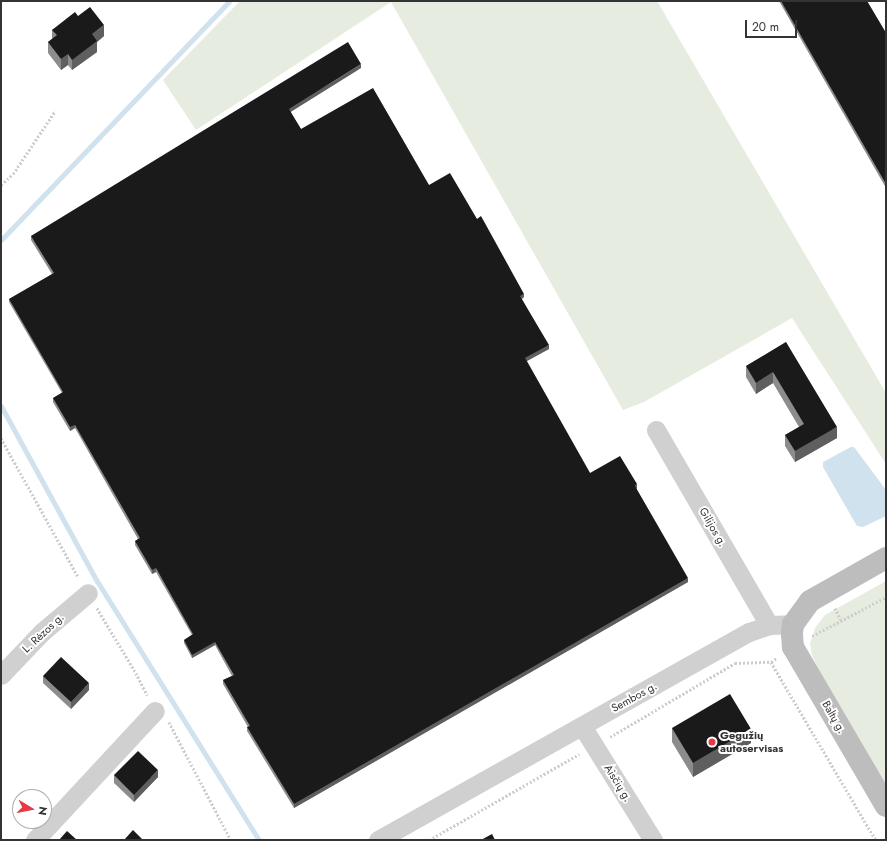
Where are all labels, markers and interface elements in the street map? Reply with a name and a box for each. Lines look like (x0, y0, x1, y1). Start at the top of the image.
scale bar (747, 12, 799, 38)
text: 20 m (752, 18, 779, 36)
street label: Gilijos g. (697, 505, 729, 549)
street label: L. Rėzos g. (20, 611, 66, 655)
street label: Sembos g. (609, 679, 659, 715)
street label: Baltų g. (819, 698, 849, 736)
place label: Gegužių autoservisas (720, 729, 783, 755)
marker: Gegužių autoservisas (707, 737, 717, 747)
street label: Aisčių g. (601, 762, 635, 804)
north arrow (12, 789, 52, 829)
text: N (34, 805, 51, 817)

